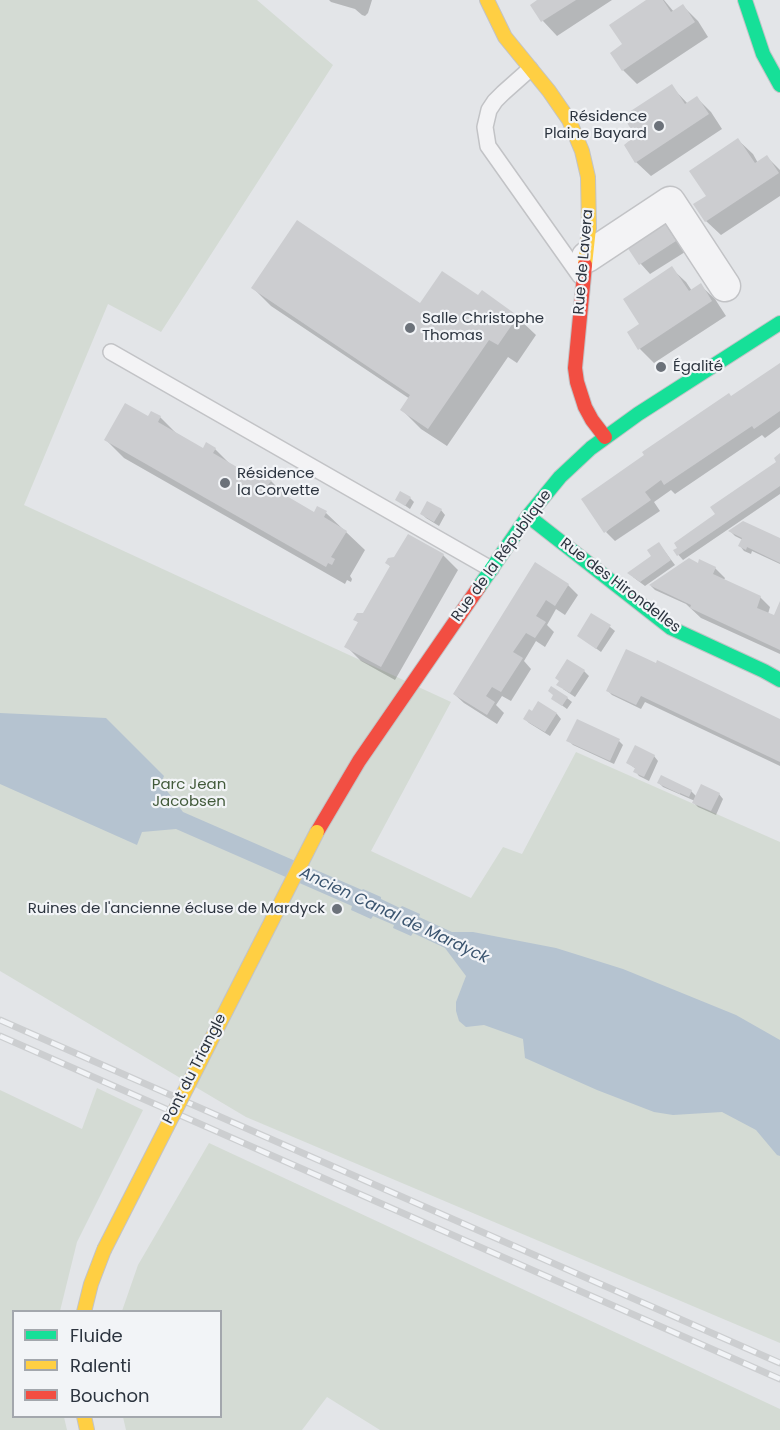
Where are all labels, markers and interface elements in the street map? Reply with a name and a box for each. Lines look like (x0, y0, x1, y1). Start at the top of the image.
place label: Résidence Plaine Bayard (544, 108, 647, 143)
marker: Résidence Plaine Bayard (652, 119, 666, 133)
street label: Rue de Lavera (570, 209, 598, 315)
place label: Salle Christophe Thomas (422, 310, 544, 345)
marker: Salle Christophe Thomas (403, 321, 417, 335)
place label: Égalité (673, 358, 723, 376)
marker: Égalité (654, 360, 668, 374)
place label: Résidence la Corvette (237, 465, 320, 500)
marker: Résidence la Corvette (218, 476, 232, 490)
street label: Rue de la République (448, 487, 556, 625)
street label: Rue des Hirondelles (556, 535, 684, 637)
park label: Parc Jean Jacobsen (152, 776, 226, 811)
water label: Ancien Canal de Mardyck (296, 864, 492, 968)
place label: Ruines de l'ancienne écluse de Mardyck (28, 900, 325, 918)
marker: Ruines de l'ancienne écluse de Mardyck (330, 902, 344, 916)
street label: Pont du Triangle (159, 1011, 231, 1127)
legend (12, 1310, 222, 1418)
text: Fluide (70, 1323, 123, 1348)
text: Ralenti (70, 1353, 131, 1378)
text: Bouchon (70, 1383, 150, 1408)

